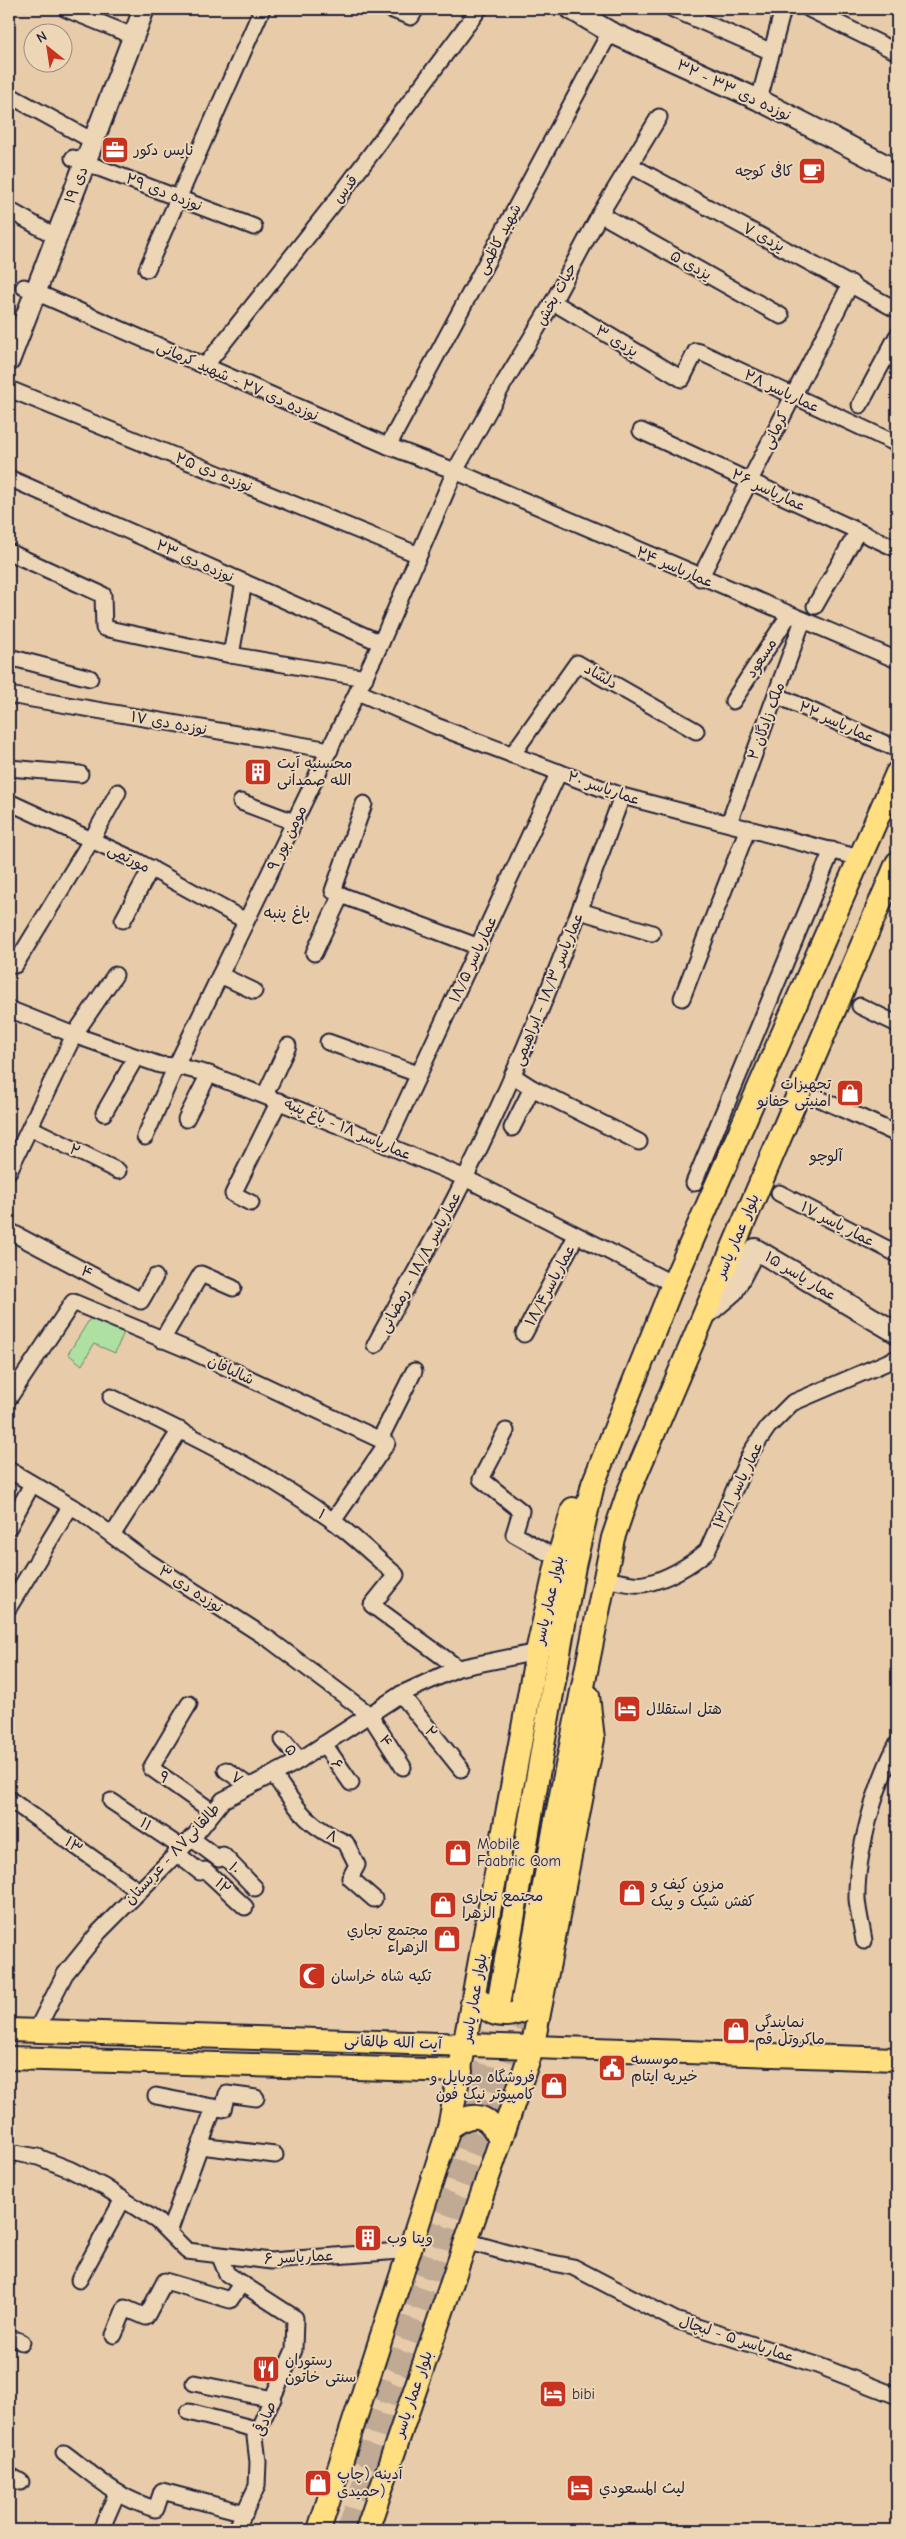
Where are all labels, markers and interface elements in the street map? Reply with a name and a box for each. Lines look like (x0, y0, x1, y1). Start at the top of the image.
north arrow (22, 22, 72, 72)
text: N (34, 28, 50, 47)
street label: ۳۲ - نوزده دی ۳۳ (674, 56, 794, 124)
office icon: نایس دکور (100, 135, 130, 165)
place label: نایس دکور (133, 141, 193, 159)
cafe icon: کافی کوچه (797, 156, 827, 186)
place label: کافی کوچه (735, 161, 793, 181)
street label: ۱۹ دی (60, 164, 92, 206)
street label: نوزده دی ۲۹ (123, 169, 205, 215)
street label: قدس (329, 171, 361, 207)
street label: شهید کاظمی (473, 201, 526, 278)
street label: یزدی ۷ (740, 219, 788, 255)
street label: یزدی ۵ (667, 246, 715, 284)
street label: حیات بخش (532, 260, 580, 328)
street label: یزدی ۳ (592, 321, 642, 361)
street label: نوزده دی ۲۷ - شهید کرمانی (154, 337, 322, 426)
street label: عماریاسر ۲۸ (741, 366, 823, 416)
street label: کرمانی (758, 408, 793, 452)
street label: نوزده دی ۲۵ (173, 448, 255, 496)
street label: عماریاسر ۲۶ (729, 465, 809, 515)
street label: نوزده دی ۲۳ (153, 536, 237, 586)
street label: عماریاسر ۲۴ (634, 543, 716, 591)
street label: مسعود (742, 635, 781, 682)
street label: دلشاد (581, 659, 621, 693)
street label: ۲ ملک زادگان (744, 680, 788, 762)
street label: عماریاسر ۲۲ (796, 697, 878, 747)
street label: نوزده دی ۱۷ (130, 707, 208, 739)
place label: محسنیه آیت الله صمدانی (277, 754, 353, 790)
building icon: محسنیه آیت الله صمدانی (243, 757, 273, 787)
street label: عماریاسر ۲۰ (565, 767, 643, 809)
street label: مومن پور ۹ (263, 802, 311, 874)
street label: مورتمی (104, 840, 153, 877)
district label: باغ پنبه (264, 904, 310, 924)
street label: عماریاسر ۱۸/۳ - ابراهیمی (509, 910, 588, 1069)
street label: عماریاسر ۱۸/۵ (445, 913, 501, 1005)
place label: تجهیزات امنیتی حفانو (757, 1075, 832, 1111)
shop icon: تجهیزات امنیتی حفانو (835, 1078, 865, 1108)
street label: عماریاسر ۱۸ - باغ پنبه (281, 1094, 414, 1165)
street label: ۲ (66, 1140, 84, 1160)
district label: آلوچو (809, 1147, 844, 1166)
street label: عماریاسر ۱۸/۸ - رمضانی (375, 1188, 466, 1336)
street label: بلوار عمار یاسر (710, 1191, 763, 1283)
street label: عمار یاسر ۱۷ (798, 1198, 878, 1250)
street label: عماریاسر۱۸/۴ (521, 1241, 579, 1329)
street label: عمار یاسر ۱۵ (762, 1247, 840, 1305)
street label: ۴ (78, 1261, 96, 1283)
street label: شالبافان (205, 1352, 257, 1388)
street label: عمار یاسر ۱۳/۱ (709, 1439, 767, 1531)
street label: ۱ (315, 1505, 329, 1523)
street label: بلوار عمار یاسر (530, 1554, 568, 1648)
street label: نوزده دی ۳ (155, 1562, 227, 1616)
hotel icon: هتل استقلال (612, 1694, 642, 1724)
place label: هتل استقلال (646, 1700, 722, 1718)
street label: ۲ (421, 1722, 441, 1742)
street label: ۴ (375, 1731, 397, 1751)
street label: ۵ (281, 1740, 301, 1760)
street label: ۶ (327, 1755, 347, 1773)
street label: ۹ (155, 1767, 173, 1787)
street label: ۷ (227, 1768, 247, 1788)
street label: طالقانی۸۷ - عربستان (121, 1800, 224, 1909)
street label: ۱۱ (137, 1813, 155, 1835)
street label: ۸ (323, 1826, 341, 1846)
street label: ۱۳ (62, 1833, 86, 1857)
place label: Mobile Faabric Qom (477, 1835, 561, 1870)
shop icon: Mobile Faabric Qom (443, 1838, 473, 1868)
street label: ۱۰ (225, 1858, 245, 1878)
street label: ۱۲ (211, 1874, 235, 1898)
place label: مزون کیف و کفش شیک و پیک (650, 1875, 755, 1911)
shop icon: مزون کیف و کفش شیک و پیک (617, 1878, 647, 1908)
place label: مجتمع تجاری الزهرا (462, 1887, 543, 1922)
shop icon: مجتمع تجاری الزهرا (428, 1890, 458, 1920)
place label: مجتمع تجاري الزهراء (347, 1921, 428, 1956)
shop icon: مجتمع تجاري الزهراء (432, 1924, 462, 1954)
street label: بلوار عمار یاسر (457, 1952, 491, 2046)
mosque icon: تکیه شاه خراسان (297, 1961, 327, 1991)
place label: تکیه شاه خراسان (331, 1967, 432, 1985)
place label: نمایندگی ماکروتل قم (755, 2013, 825, 2051)
shop icon: نمایندگی ماکروتل قم (721, 2016, 751, 2046)
street label: آیت الله طالقانی (344, 2031, 443, 2054)
place label: موسسه خیریه ایتام (631, 2050, 698, 2087)
public building icon: موسسه خیریه ایتام (597, 2053, 627, 2083)
place label: فروشگاه موبایل و کامپیوتر نیک فون (429, 2068, 535, 2104)
shop icon: فروشگاه موبایل و کامپیوتر نیک فون (539, 2071, 569, 2101)
building icon: ویتا وب (353, 2223, 383, 2253)
place label: ویتا وب (387, 2229, 433, 2247)
street label: عماریاسر ۶ (264, 2246, 334, 2268)
street label: عماریاسر ۵ - لبچال (677, 2312, 797, 2367)
street label: بلوار عمار یاسر (389, 2348, 436, 2441)
place label: رستوران سنتی خاتون (285, 2351, 356, 2387)
restaurant icon: رستوران سنتی خاتون (251, 2354, 281, 2384)
hotel icon: bibi (538, 2379, 568, 2409)
place label: bibi (572, 2385, 595, 2403)
street label: صادقی (248, 2398, 280, 2439)
place label: آدینه (چاپ حمیدی) (337, 2465, 404, 2500)
shop icon: آدینه (چاپ حمیدی) (303, 2468, 333, 2498)
hotel icon: ليث المسعودي (565, 2473, 595, 2503)
place label: ليث المسعودي (599, 2479, 685, 2499)

